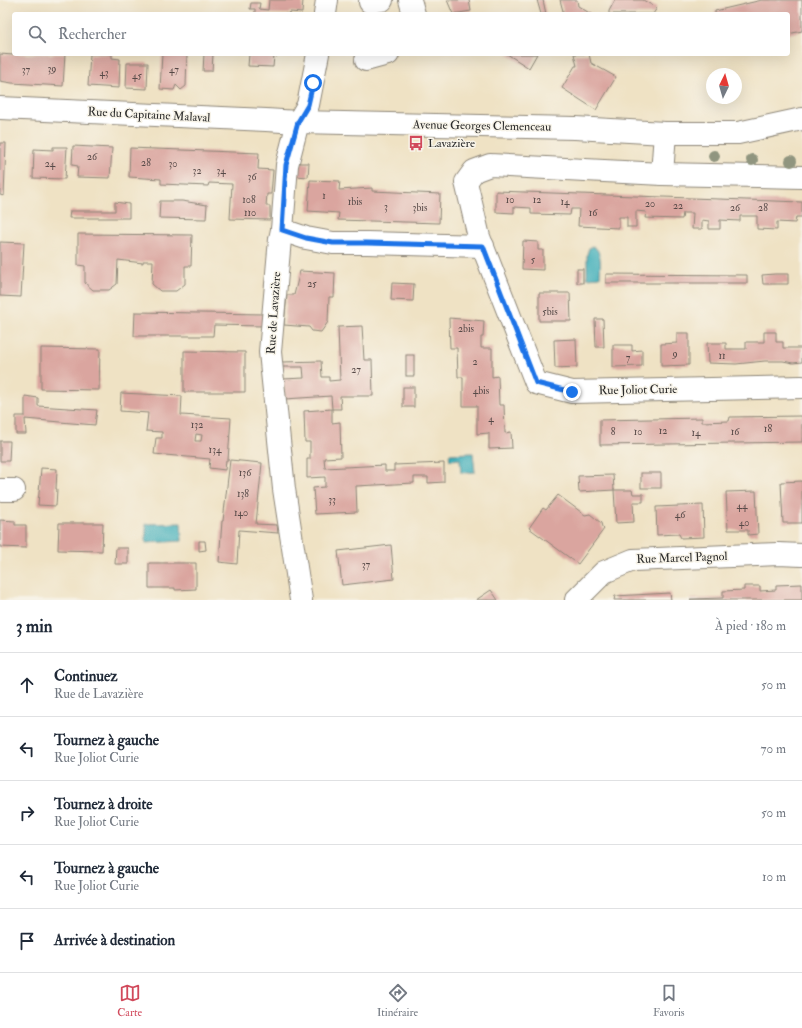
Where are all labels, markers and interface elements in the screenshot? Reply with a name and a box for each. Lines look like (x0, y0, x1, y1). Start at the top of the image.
search box (12, 12, 790, 56)
icon: search (26, 23, 48, 45)
text: Rechercher (58, 25, 126, 44)
house number: 39 (48, 63, 56, 75)
house number: 37 (22, 64, 31, 76)
house number: 47 (169, 64, 179, 76)
house number: 43 (99, 67, 109, 79)
north arrow (706, 68, 742, 104)
house number: 45 (132, 70, 142, 82)
route start (304, 74, 322, 92)
street label: Rue du Capitaine Malaval (87, 104, 211, 126)
street label: Avenue Georges Clemenceau (412, 117, 551, 135)
bus stop icon: Lavazière (407, 134, 425, 152)
place label: Lavazière (428, 136, 475, 151)
house number: 26 (87, 151, 98, 163)
house number: 28 (141, 157, 151, 169)
house number: 24 (45, 158, 56, 170)
house number: 30 (169, 158, 177, 170)
house number: 32 (193, 165, 201, 177)
house number: 34 (216, 165, 226, 177)
house number: 36 (248, 171, 257, 183)
house number: 1 (322, 190, 326, 202)
house number: 108 (242, 194, 256, 206)
house number: 10 (506, 194, 514, 206)
house number: 12 (533, 194, 541, 206)
house number: 1bis (348, 196, 363, 208)
house number: 14 (561, 196, 570, 208)
house number: 20 (645, 198, 655, 210)
house number: 22 (673, 200, 683, 212)
house number: 3 (384, 201, 388, 213)
house number: 3bis (413, 202, 428, 214)
house number: 26 (730, 202, 741, 214)
house number: 28 (758, 202, 768, 214)
house number: 110 (244, 207, 256, 219)
house number: 16 (589, 207, 598, 219)
house number: 5 (531, 254, 536, 266)
street label: Rue de Lavazière (264, 271, 284, 355)
house number: 25 (307, 278, 317, 290)
house number: 5bis (542, 306, 558, 318)
house number: 2bis (458, 323, 475, 335)
house number: 9 (671, 348, 678, 360)
house number: 11 (718, 350, 726, 362)
house number: 7 (626, 352, 631, 364)
house number: 2 (472, 356, 478, 368)
house number: 27 (351, 364, 361, 376)
street label: Rue Joliot Curie (599, 382, 677, 398)
route end (563, 383, 581, 401)
house number: 4bis (473, 385, 490, 397)
house number: 4 (488, 413, 494, 425)
house number: 132 (191, 419, 203, 431)
house number: 18 (764, 423, 772, 435)
house number: 12 (659, 425, 667, 437)
house number: 8 (611, 426, 616, 438)
house number: 10 (634, 426, 642, 438)
house number: 16 (731, 426, 740, 438)
house number: 14 (692, 427, 701, 439)
house number: 134 (209, 444, 222, 456)
house number: 136 (239, 467, 252, 479)
house number: 138 (237, 488, 249, 500)
house number: 33 (328, 494, 336, 506)
house number: 44 (737, 500, 748, 512)
house number: 140 (234, 507, 248, 519)
house number: 46 (675, 509, 686, 521)
house number: 40 (739, 517, 749, 529)
street label: Rue Marcel Pagnol (636, 549, 728, 567)
house number: 37 (362, 559, 371, 571)
text: 3 min (16, 616, 53, 637)
text: À pied · 180 m (715, 618, 786, 634)
text: Continuez (54, 667, 118, 686)
icon: ahead (16, 674, 38, 696)
text: 50 m (761, 677, 786, 693)
text: Rue de Lavazière (54, 686, 143, 702)
text: Tournez à gauche (54, 731, 159, 750)
icon: left (16, 738, 38, 760)
text: 70 m (761, 741, 786, 757)
text: Rue Joliot Curie (54, 750, 139, 766)
text: Tournez à droite (54, 795, 153, 814)
icon: right (16, 802, 38, 824)
text: 50 m (761, 805, 786, 821)
text: Rue Joliot Curie (54, 814, 139, 830)
text: Tournez à gauche (54, 859, 159, 878)
icon: left (16, 866, 38, 888)
text: 10 m (762, 869, 786, 885)
text: Rue Joliot Curie (54, 878, 139, 894)
icon: arrive (16, 930, 38, 952)
text: Arrivée à destination (54, 931, 175, 950)
tab: Carte (117, 982, 142, 1019)
tab: Itinéraire (377, 982, 418, 1019)
tab: Favoris (653, 982, 685, 1019)

